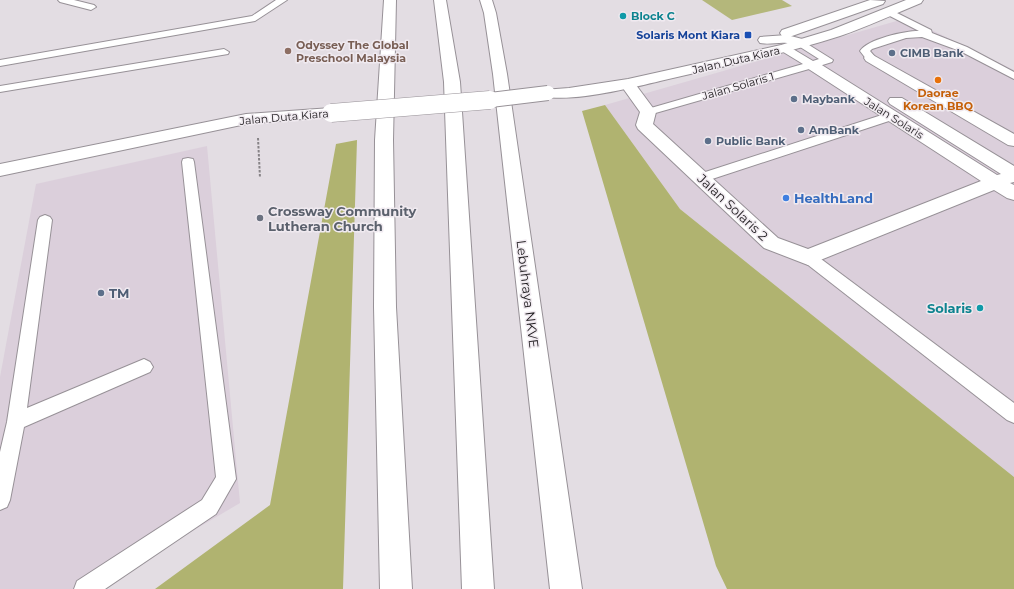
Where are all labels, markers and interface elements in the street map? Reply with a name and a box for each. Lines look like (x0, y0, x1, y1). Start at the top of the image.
place label: Block C (631, 9, 675, 23)
marker: Block C (618, 11, 628, 21)
place label: Solaris Mont Kiara (636, 28, 740, 42)
marker: Solaris Mont Kiara (743, 30, 753, 40)
place label: Odyssey The Global Preschool Malaysia (296, 38, 409, 65)
street label: Jalan Duta Kiara (690, 43, 781, 77)
marker: Odyssey The Global Preschool Malaysia (283, 46, 293, 56)
place label: CIMB Bank (900, 46, 964, 60)
marker: CIMB Bank (887, 48, 897, 58)
street label: Jalan Solaris 1 (699, 69, 776, 103)
marker: Daorae Korean BBQ (933, 75, 943, 85)
place label: Daorae Korean BBQ (903, 86, 974, 113)
place label: Maybank (802, 92, 856, 106)
marker: Maybank (789, 94, 799, 104)
street label: Jalan Solaris (861, 94, 927, 142)
street label: Jalan Duta Kiara (238, 106, 329, 128)
place label: AmBank (808, 123, 860, 137)
marker: AmBank (796, 125, 806, 135)
place label: Public Bank (716, 134, 786, 148)
marker: Public Bank (703, 136, 713, 146)
street label: Jalan Solaris 2 (694, 170, 772, 244)
place label: HealthLand (794, 190, 873, 206)
marker: HealthLand (781, 193, 791, 203)
place label: Crossway Community Lutheran Church (268, 203, 416, 234)
marker: Crossway Community Lutheran Church (255, 213, 265, 223)
street label: Lebuhraya NKVE (513, 239, 543, 349)
place label: TM (109, 285, 129, 301)
marker: TM (96, 288, 106, 298)
place label: Solaris (927, 300, 972, 316)
marker: Solaris (975, 303, 985, 313)

